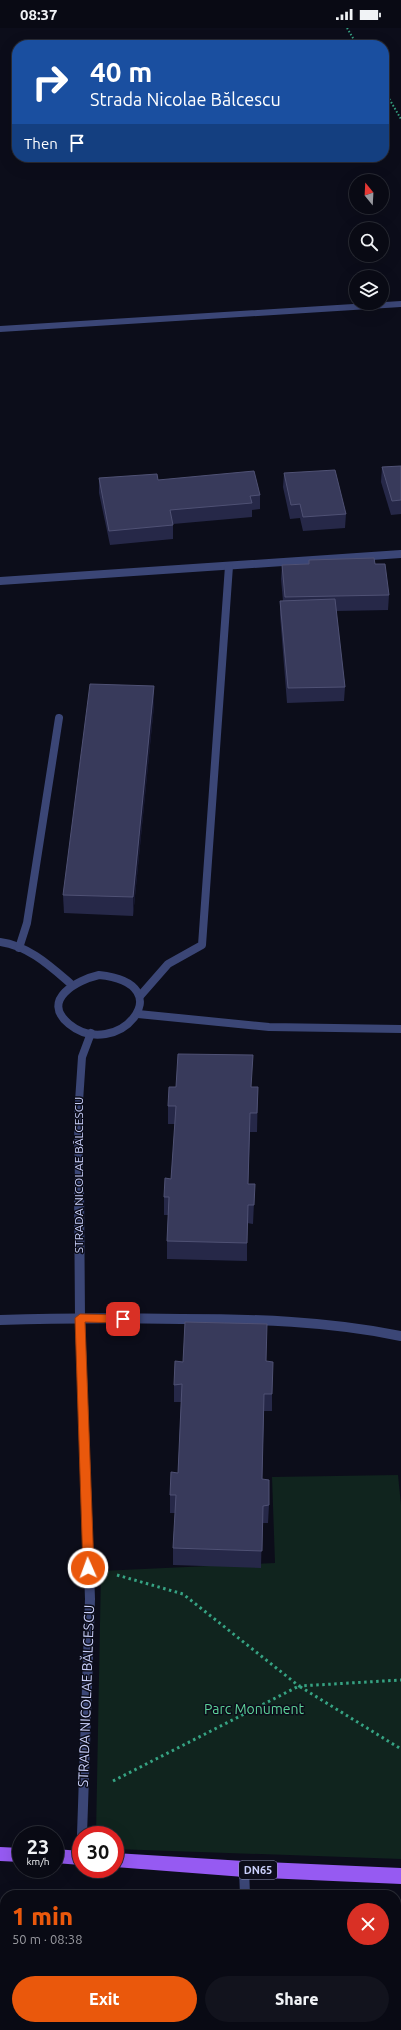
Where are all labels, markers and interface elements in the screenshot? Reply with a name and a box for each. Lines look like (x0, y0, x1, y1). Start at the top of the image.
text: 08:37 (20, 6, 58, 23)
icon: right (24, 56, 76, 108)
text: 40 m (90, 56, 152, 87)
text: Strada Nicolae Bălcescu (90, 89, 281, 109)
icon: arrive (66, 132, 88, 154)
text: Then (24, 135, 58, 152)
north arrow (349, 174, 389, 214)
map controls (349, 174, 389, 310)
button: search (349, 222, 389, 262)
button: layers (349, 270, 389, 310)
street label: STRADA NICOLAE BĂLCESCU (72, 1097, 85, 1253)
pin (106, 1302, 140, 1336)
icon: arrive (112, 1308, 134, 1330)
position arrow (67, 1547, 109, 1589)
street label: STRADA NICOLAE BĂLCESCU (74, 1604, 97, 1787)
park label: Parc Monument (204, 1701, 305, 1717)
speed limit sign: 30 (72, 1826, 124, 1878)
text: 23 (27, 1835, 49, 1858)
text: km/h (26, 1856, 50, 1867)
road number: DN65 (239, 1861, 277, 1879)
text: 1 min (12, 1903, 73, 1930)
button: close (347, 1903, 389, 1945)
text: 50 m · 08:38 (12, 1932, 83, 1946)
button: Exit (12, 1976, 197, 2022)
button: Share (205, 1976, 389, 2022)

